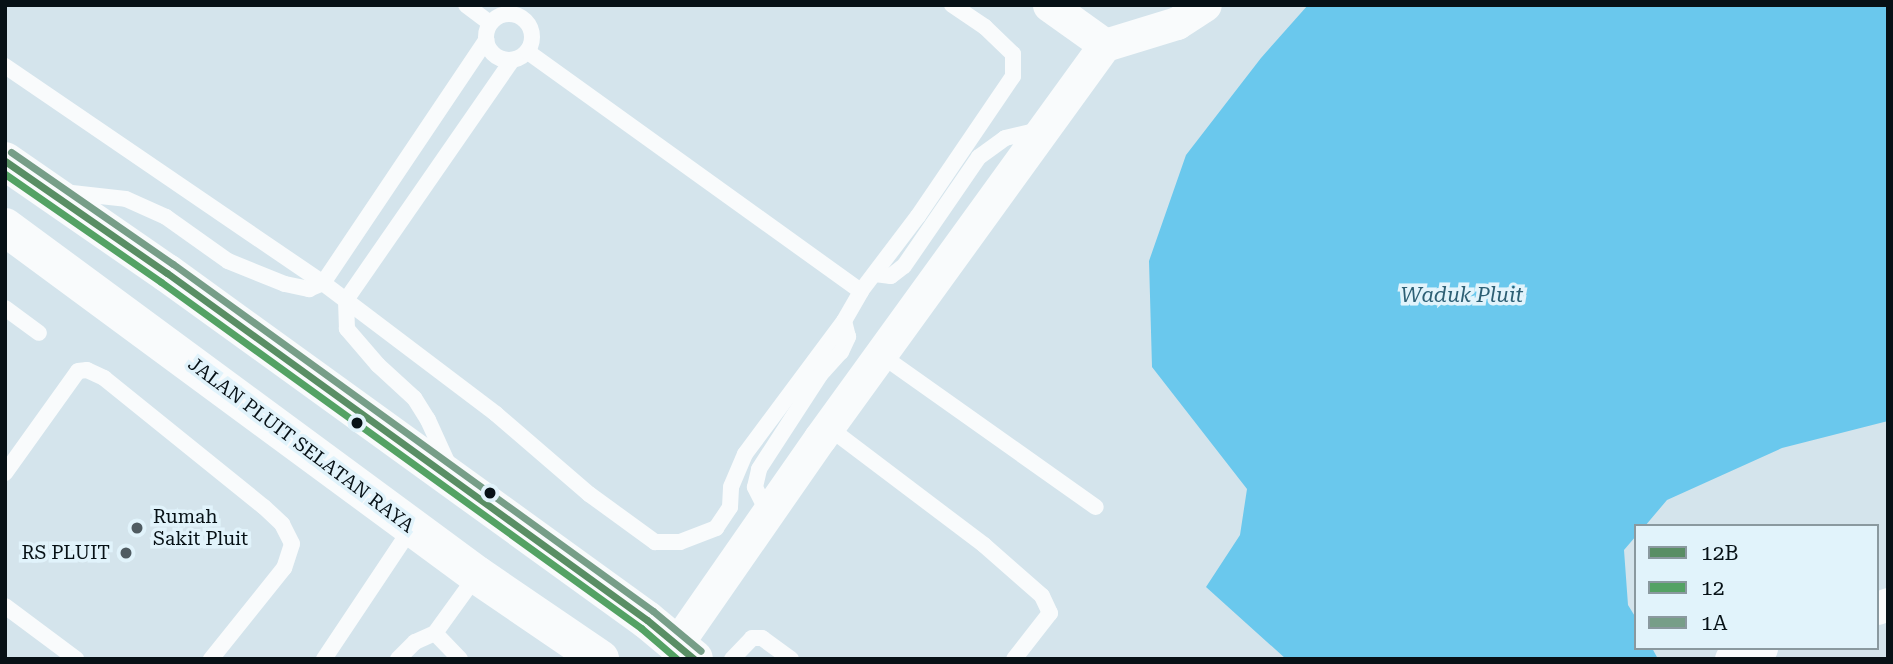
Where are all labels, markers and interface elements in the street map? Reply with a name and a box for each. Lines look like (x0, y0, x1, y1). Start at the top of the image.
water label: Waduk Pluit (1401, 282, 1523, 308)
street label: JALAN PLUIT SELATAN RAYA (184, 353, 418, 537)
unlabelled marker (350, 416, 364, 430)
unlabelled marker (483, 486, 497, 500)
place label: Rumah Sakit Pluit (153, 506, 248, 550)
marker: Rumah Sakit Pluit (127, 518, 147, 538)
legend (1634, 524, 1879, 650)
text: 12B (1701, 541, 1739, 565)
place label: RS PLUIT (21, 542, 110, 564)
marker: RS PLUIT (116, 543, 136, 563)
text: 12 (1701, 576, 1725, 600)
text: 1A (1701, 611, 1727, 635)

